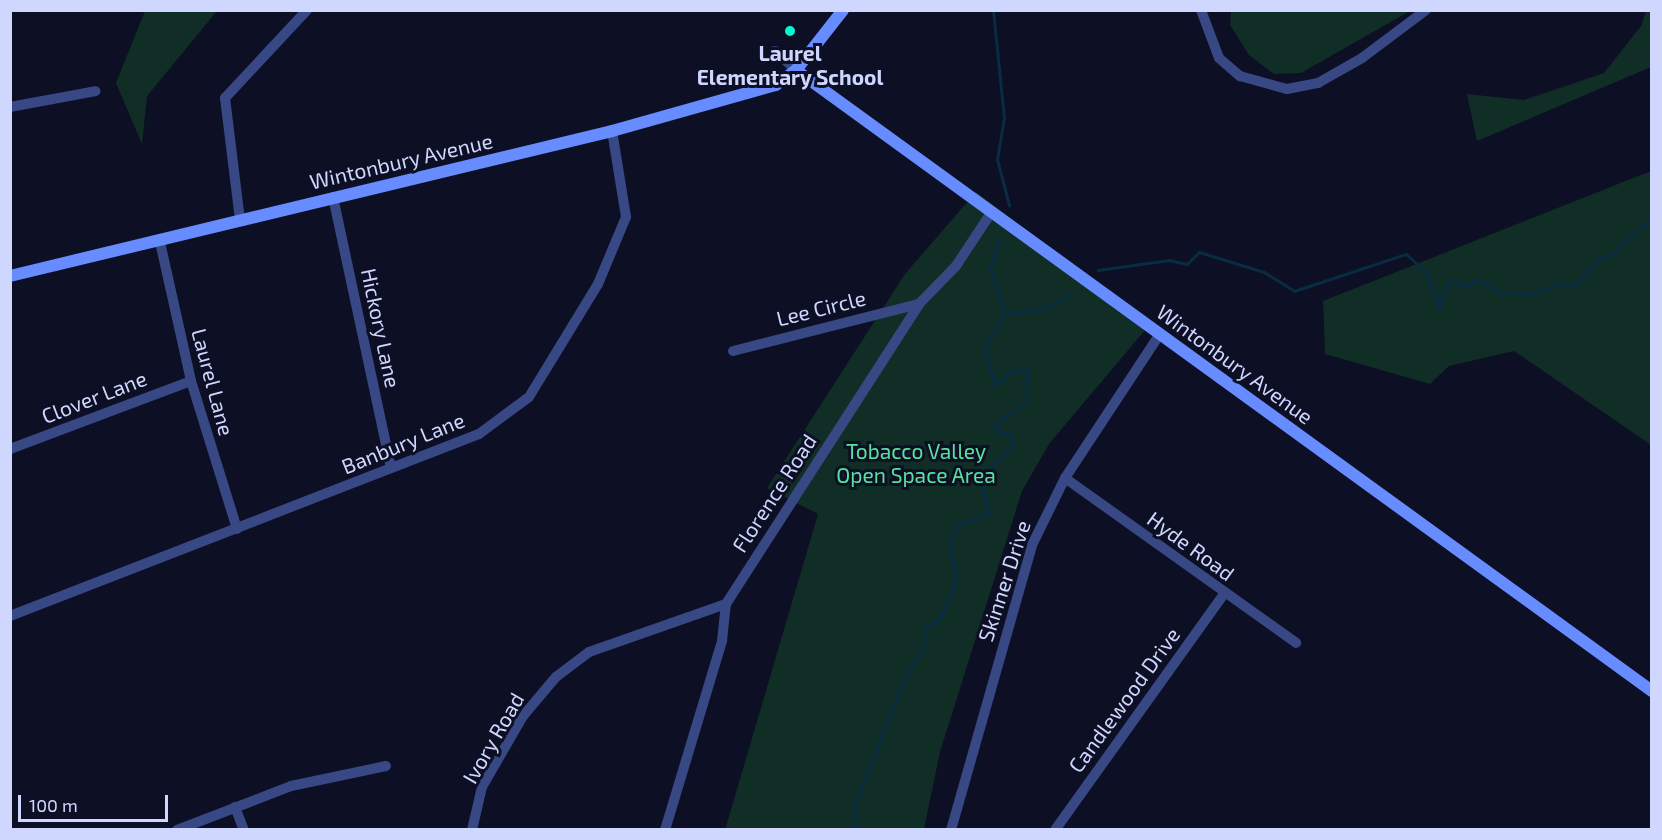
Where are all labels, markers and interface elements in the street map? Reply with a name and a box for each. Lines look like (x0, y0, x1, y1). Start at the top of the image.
marker: Laurel Elementary School (783, 24, 797, 38)
place label: Laurel Elementary School (696, 40, 884, 90)
street label: Wintonbury Avenue (307, 128, 495, 194)
street label: Hickory Lane (356, 266, 406, 390)
street label: Lee Circle (774, 285, 868, 331)
street label: Wintonbury Avenue (1152, 299, 1318, 429)
street label: Laurel Lane (187, 325, 239, 439)
street label: Clover Lane (38, 365, 150, 429)
street label: Banbury Lane (338, 407, 468, 479)
street label: Florence Road (727, 429, 821, 557)
park label: Tobacco Valley Open Space Area (836, 438, 996, 488)
street label: Hyde Road (1143, 506, 1239, 586)
street label: Skinner Drive (972, 517, 1036, 645)
street label: Candlewood Drive (1063, 623, 1185, 777)
street label: Ivory Road (457, 688, 529, 788)
scale bar (21, 783, 171, 821)
text: 100 m (29, 794, 78, 816)

